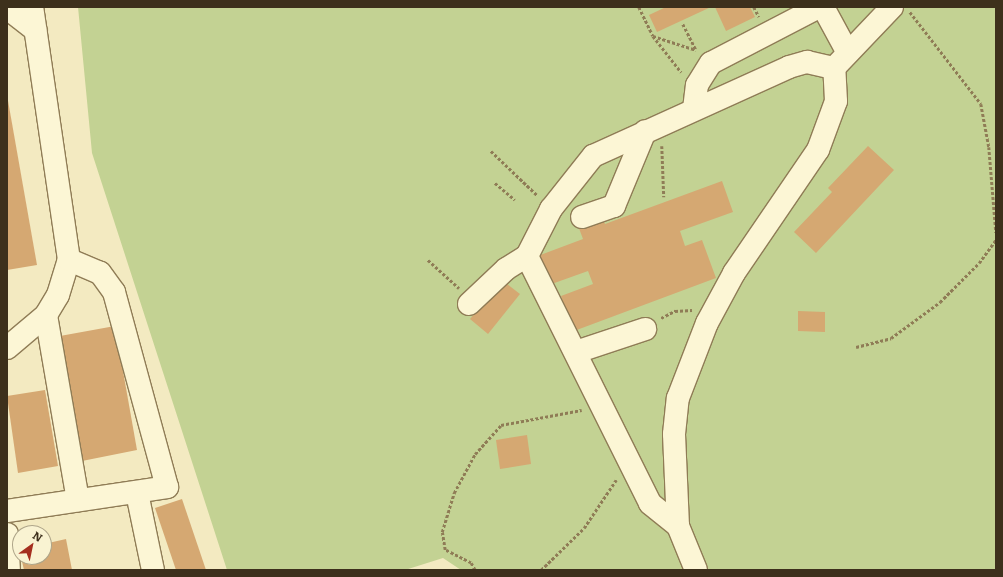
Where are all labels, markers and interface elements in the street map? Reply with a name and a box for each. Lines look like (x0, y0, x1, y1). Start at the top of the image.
north arrow (12, 525, 52, 565)
text: N (30, 527, 46, 545)

